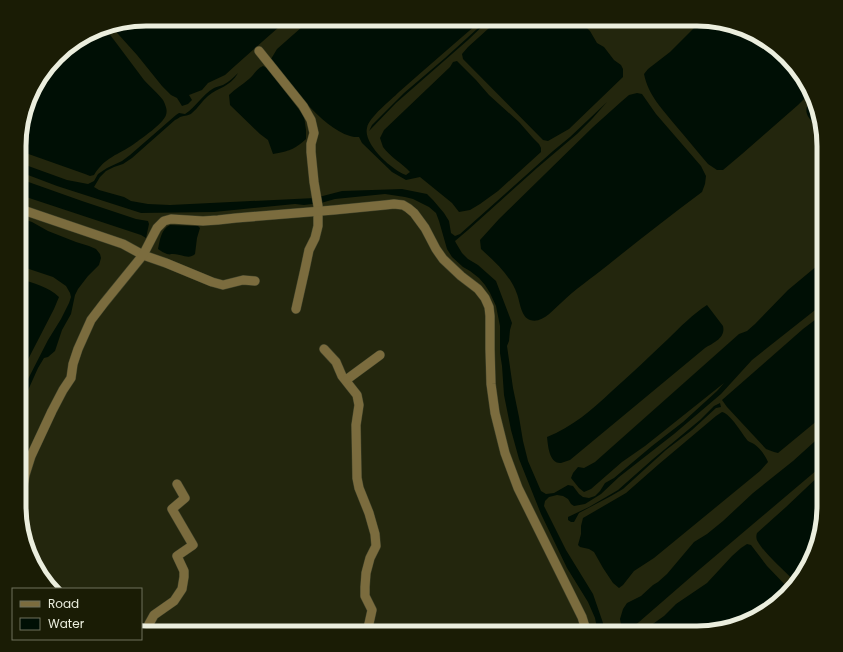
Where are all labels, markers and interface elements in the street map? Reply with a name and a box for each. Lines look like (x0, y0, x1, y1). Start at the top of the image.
legend (12, 588, 142, 640)
text: Road (48, 595, 79, 612)
text: Water (48, 615, 85, 632)

